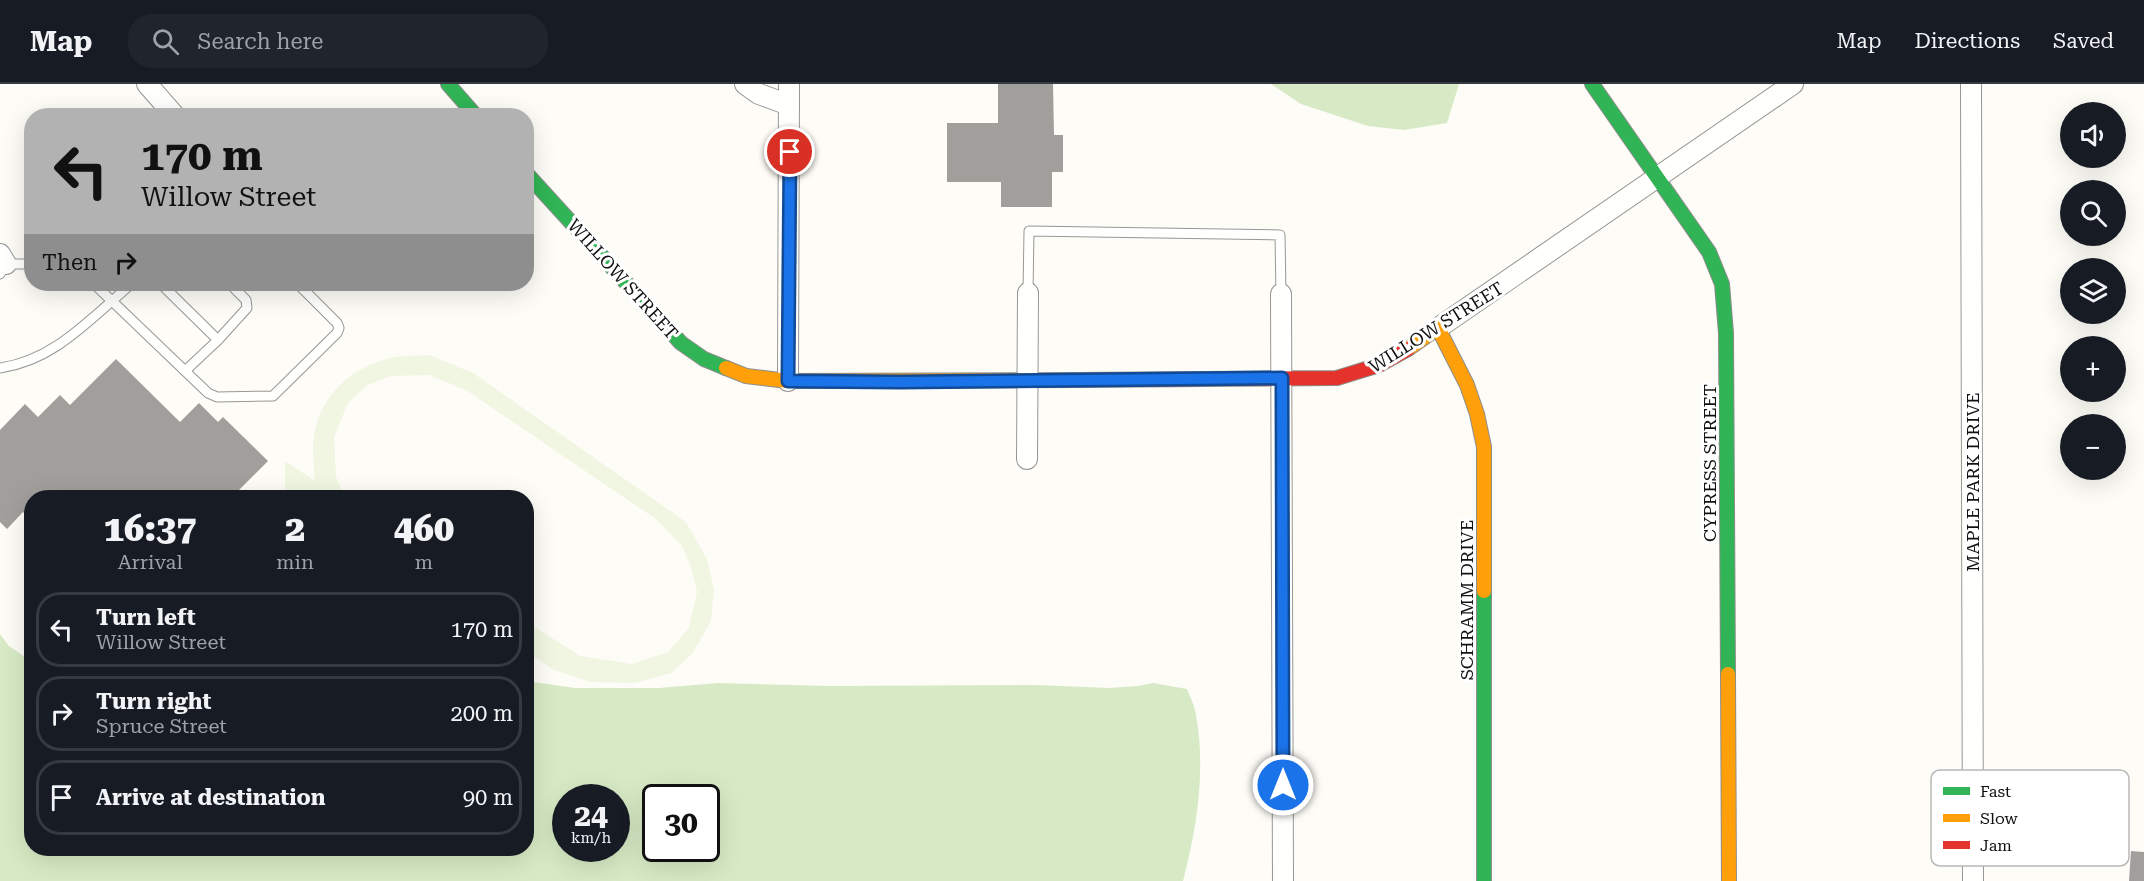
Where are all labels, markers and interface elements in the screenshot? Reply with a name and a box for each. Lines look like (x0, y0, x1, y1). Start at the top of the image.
search box (128, 14, 548, 68)
text: Map (30, 25, 92, 58)
icon: search (149, 25, 182, 58)
text: Search here (197, 29, 323, 54)
text: Map (1837, 29, 1881, 53)
text: Directions (1914, 29, 2020, 53)
text: Saved (2053, 29, 2114, 53)
map controls (2060, 102, 2126, 480)
button: sound (2060, 102, 2126, 168)
pin (764, 126, 815, 177)
text: 170 m (141, 131, 263, 180)
icon: left (42, 132, 120, 210)
icon: arrive (773, 135, 806, 168)
button: search (2060, 180, 2126, 246)
text: Willow Street (141, 181, 316, 213)
street label: WILLOW STREET (563, 215, 683, 343)
icon: right (109, 246, 142, 279)
text: Then (42, 250, 97, 275)
button: layers (2060, 258, 2126, 324)
street label: WILLOW STREET (1365, 277, 1507, 377)
button: + (2060, 336, 2126, 402)
street label: CYPRESS STREET (1699, 384, 1720, 542)
street label: MAPLE PARK DRIVE (1962, 392, 1983, 572)
button: − (2060, 414, 2126, 480)
text: 16:37 (104, 508, 196, 550)
text: 2 (285, 508, 305, 550)
text: 460 (394, 508, 454, 550)
street label: SCHRAMM DRIVE (1456, 520, 1477, 680)
text: Arrival (118, 550, 183, 574)
text: min (276, 550, 314, 574)
text: m (415, 550, 433, 574)
text: Turn left (96, 605, 196, 630)
icon: left (45, 613, 78, 646)
text: 170 m (450, 617, 513, 642)
text: Willow Street (96, 630, 226, 654)
text: Turn right (96, 689, 211, 714)
icon: right (45, 697, 78, 730)
text: 200 m (450, 701, 513, 726)
text: Spruce Street (96, 714, 227, 738)
position arrow (1251, 753, 1315, 817)
legend (1931, 770, 2129, 866)
icon: arrive (45, 781, 78, 814)
text: Fast (1980, 782, 2011, 801)
speed limit sign: 30 (642, 784, 720, 862)
text: Arrive at destination (96, 785, 325, 810)
text: 90 m (463, 785, 513, 810)
text: 24 (574, 798, 608, 833)
text: Slow (1980, 809, 2018, 828)
text: km/h (571, 829, 611, 847)
text: Jam (1980, 836, 2012, 855)

